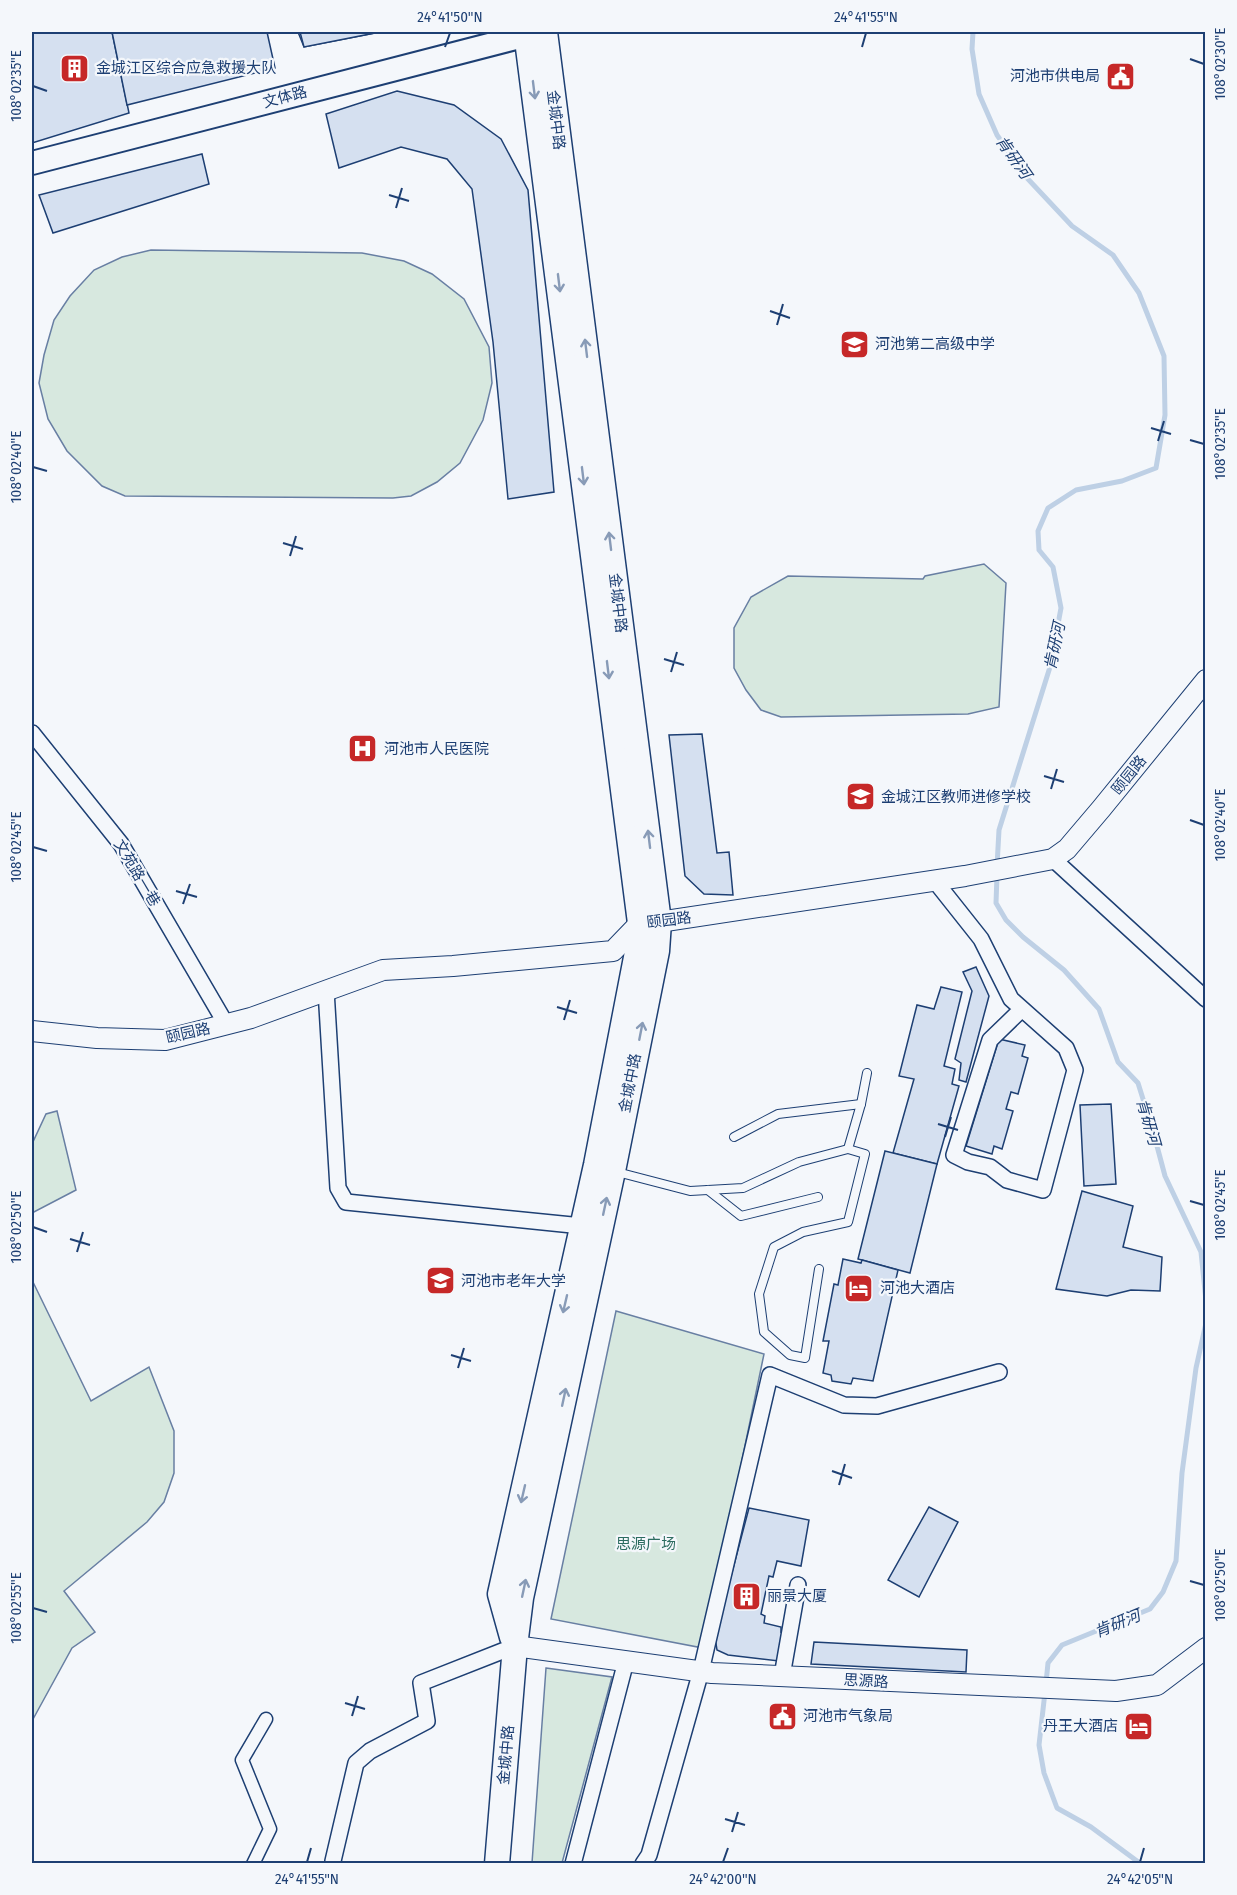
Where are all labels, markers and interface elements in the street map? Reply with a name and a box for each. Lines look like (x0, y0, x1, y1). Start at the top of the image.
text: 24°41'50"N (417, 8, 483, 26)
text: 24°41'55"N (834, 8, 898, 26)
text: 108°02'30"E (1211, 28, 1229, 100)
text: 108°02'35"E (7, 50, 25, 122)
building icon: 金城江区综合应急救援大队 (59, 52, 91, 84)
place label: 金城江区综合应急救援大队 (96, 59, 276, 77)
public building icon: 河池市供电局 (1105, 60, 1137, 92)
place label: 河池市供电局 (1010, 67, 1100, 85)
one-way arrow (528, 79, 539, 99)
street label: 文体路 (261, 82, 309, 112)
street label: 金城中路 (543, 89, 569, 151)
water label: 肯研河 (992, 132, 1037, 185)
one-way arrow (553, 273, 564, 292)
school or university icon: 河池第二高级中学 (838, 328, 870, 360)
place label: 河池第二高级中学 (875, 335, 995, 353)
one-way arrow (580, 338, 591, 358)
text: 108°02'35"E (1211, 408, 1229, 480)
text: 108°02'40"E (7, 431, 25, 503)
one-way arrow (578, 466, 589, 486)
one-way arrow (605, 532, 616, 552)
street label: 金城中路 (605, 572, 631, 634)
water label: 肯研河 (1040, 618, 1069, 672)
one-way arrow (603, 659, 614, 679)
hospital icon: 河池市人民医院 (347, 733, 379, 765)
place label: 河池市人民医院 (384, 740, 489, 758)
street label: 颐园路 (1108, 752, 1150, 798)
school or university icon: 金城江区教师进修学校 (844, 781, 876, 813)
place label: 金城江区教师进修学校 (881, 788, 1031, 806)
text: 108°02'40"E (1211, 789, 1229, 861)
text: 108°02'45"E (7, 811, 25, 883)
one-way arrow (643, 829, 654, 849)
street label: 文苑路一巷 (110, 836, 164, 910)
street label: 颐园路 (646, 908, 692, 932)
street label: 颐园路 (164, 1019, 212, 1047)
one-way arrow (636, 1022, 647, 1042)
street label: 金城中路 (615, 1052, 645, 1114)
water label: 肯研河 (1133, 1096, 1165, 1151)
text: 108°02'45"E (1211, 1169, 1229, 1241)
text: 108°02'50"E (7, 1191, 25, 1263)
one-way arrow (600, 1197, 611, 1217)
school or university icon: 河池市老年大学 (424, 1265, 456, 1297)
place label: 河池市老年大学 (461, 1272, 566, 1290)
hotel icon: 河池大酒店 (843, 1272, 875, 1304)
place label: 河池大酒店 (880, 1279, 955, 1297)
one-way arrow (559, 1294, 570, 1313)
one-way arrow (559, 1388, 571, 1407)
one-way arrow (516, 1485, 528, 1504)
park label: 思源广场 (616, 1535, 676, 1553)
text: 108°02'50"E (1211, 1549, 1229, 1621)
text: 108°02'55"E (7, 1572, 25, 1644)
one-way arrow (518, 1579, 530, 1598)
building icon: 丽景大厦 (730, 1580, 762, 1612)
place label: 丽景大厦 (767, 1587, 827, 1605)
water label: 肯研河 (1091, 1605, 1146, 1641)
street label: 思源路 (843, 1671, 889, 1691)
public building icon: 河池市气象局 (766, 1700, 798, 1732)
place label: 河池市气象局 (803, 1707, 893, 1725)
hotel icon: 丹王大酒店 (1123, 1710, 1155, 1742)
place label: 丹王大酒店 (1043, 1717, 1118, 1735)
street label: 金城中路 (494, 1724, 518, 1786)
text: 24°41'55"N (275, 1870, 339, 1888)
text: 24°42'00"N (689, 1870, 757, 1888)
text: 24°42'05"N (1107, 1870, 1173, 1888)

